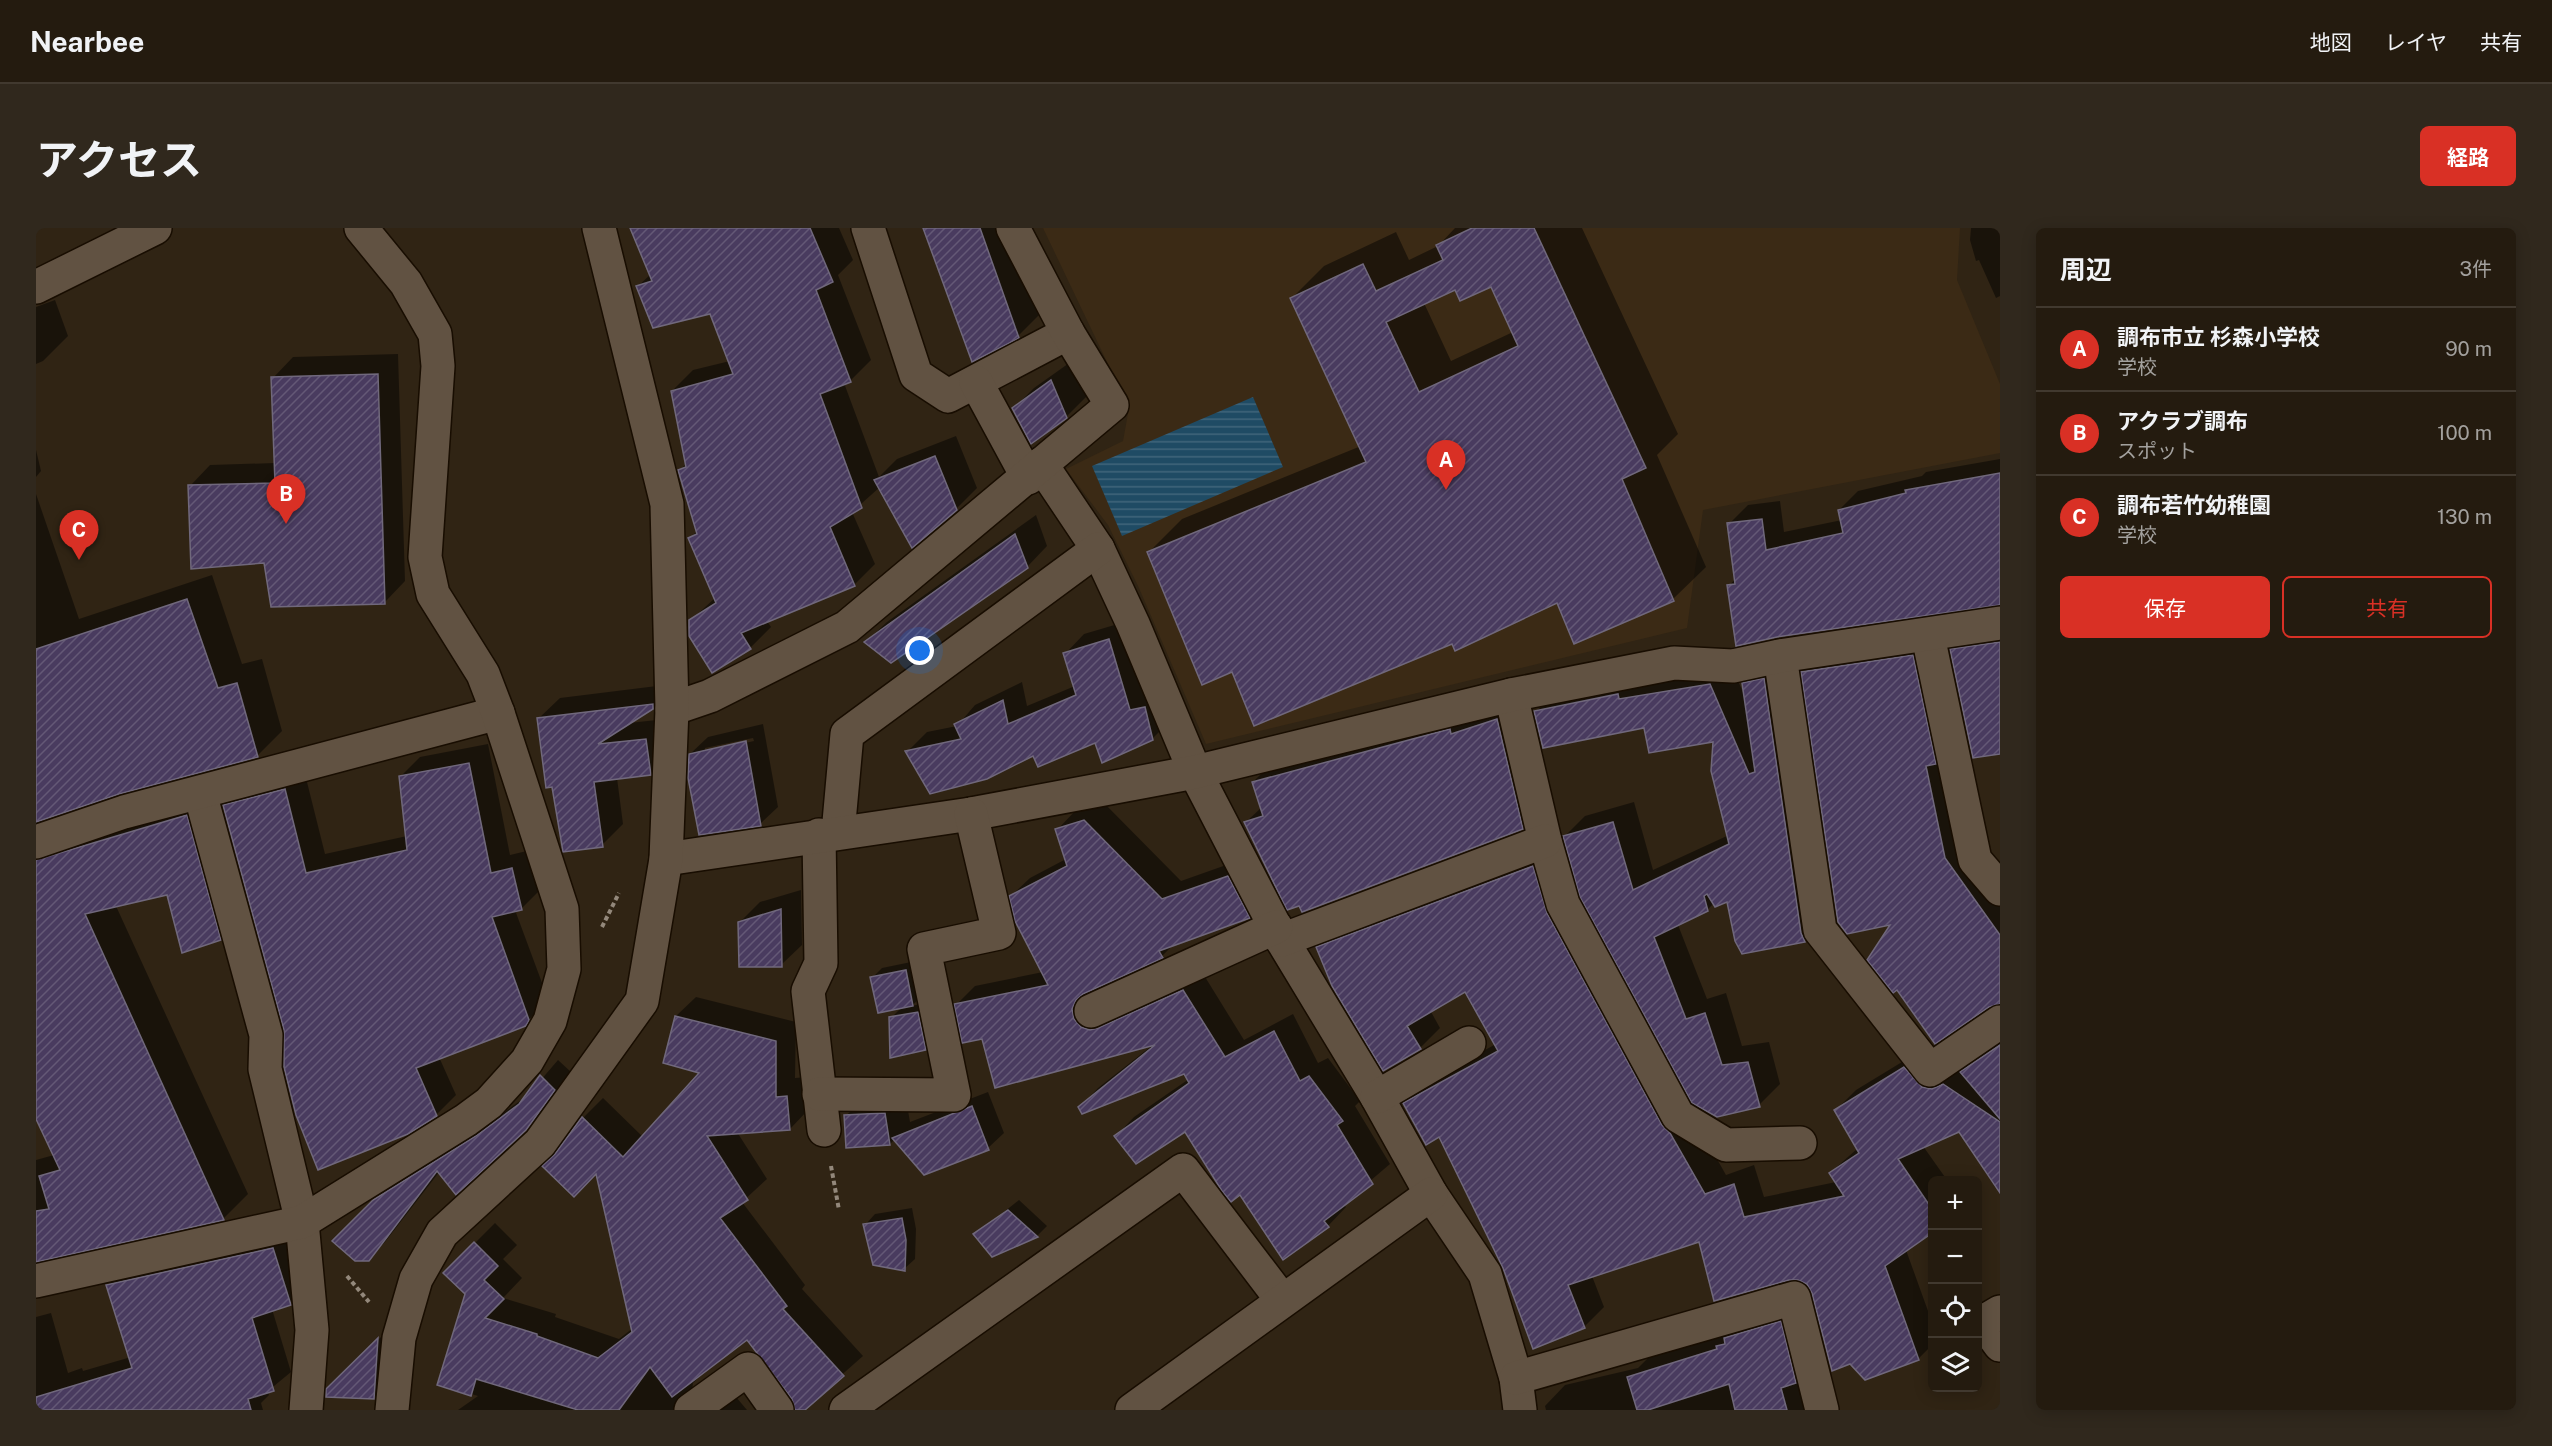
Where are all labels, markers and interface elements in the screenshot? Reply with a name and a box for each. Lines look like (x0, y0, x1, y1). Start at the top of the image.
text: Nearbee (30, 25, 144, 58)
text: 地図 (2310, 30, 2352, 55)
text: レイヤ (2385, 30, 2447, 55)
text: 共有 (2480, 30, 2522, 55)
button: 経路 (2420, 126, 2516, 186)
text: アクセス (36, 135, 202, 184)
text: 周辺 (2060, 254, 2112, 285)
text: 3件 (2459, 257, 2492, 281)
text: 調布市立 杉森小学校 (2117, 324, 2320, 350)
text: A (2072, 337, 2087, 361)
text: 90 m (2445, 337, 2492, 361)
text: 学校 (2117, 355, 2157, 379)
text: アクラブ調布 (2117, 408, 2248, 434)
text: B (2073, 421, 2086, 445)
text: 100 m (2437, 421, 2492, 445)
text: スポット (2117, 439, 2197, 463)
pin: A (1426, 440, 1466, 490)
pin: B (266, 474, 306, 524)
text: 調布若竹幼稚園 (2117, 492, 2271, 518)
text: C (2072, 505, 2087, 529)
text: 130 m (2437, 505, 2492, 529)
pin: C (60, 510, 99, 560)
text: 学校 (2117, 523, 2157, 547)
button: 保存 (2060, 576, 2270, 638)
button: 共有 (2282, 576, 2492, 638)
your location (905, 636, 934, 665)
map controls (1928, 1176, 1982, 1392)
button: + (1928, 1176, 1982, 1230)
button: − (1928, 1230, 1982, 1284)
button: locate (1928, 1284, 1982, 1338)
button: layers (1928, 1338, 1982, 1392)

